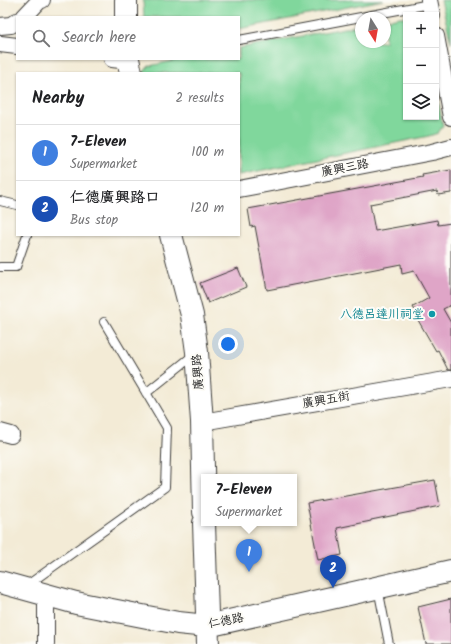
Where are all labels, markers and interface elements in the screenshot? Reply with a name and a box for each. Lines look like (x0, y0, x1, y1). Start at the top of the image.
north arrow (355, 12, 391, 48)
map controls (403, 12, 439, 120)
button: + (403, 12, 439, 48)
search box (16, 16, 240, 60)
text: Search here (62, 26, 136, 50)
icon: search (30, 27, 52, 49)
button: − (403, 48, 439, 84)
button: layers (403, 84, 439, 120)
text: Nearby (32, 85, 84, 112)
text: 2 results (176, 88, 224, 109)
text: 7-Eleven (70, 130, 127, 154)
text: 1 (43, 142, 47, 163)
text: 100 m (191, 142, 224, 163)
text: Supermarket (70, 154, 137, 175)
street label: 廣興三路 (320, 154, 370, 182)
text: 仁德廣興路口 (70, 186, 160, 210)
text: 2 (41, 198, 49, 219)
text: 120 m (190, 198, 224, 219)
text: Bus stop (70, 210, 118, 231)
place label: 八德呂達川祠堂 (340, 305, 424, 324)
marker: 八德呂達川祠堂 (427, 309, 437, 319)
your location (218, 334, 238, 354)
street label: 廣興路 (187, 353, 209, 391)
street label: 廣興五街 (301, 386, 351, 414)
popup (201, 474, 297, 526)
text: 7-Eleven (215, 478, 272, 502)
text: Supermarket (215, 502, 283, 523)
pin: 1 (236, 539, 262, 572)
pin: 2 (320, 555, 346, 588)
street label: 仁德路 (207, 608, 245, 634)

